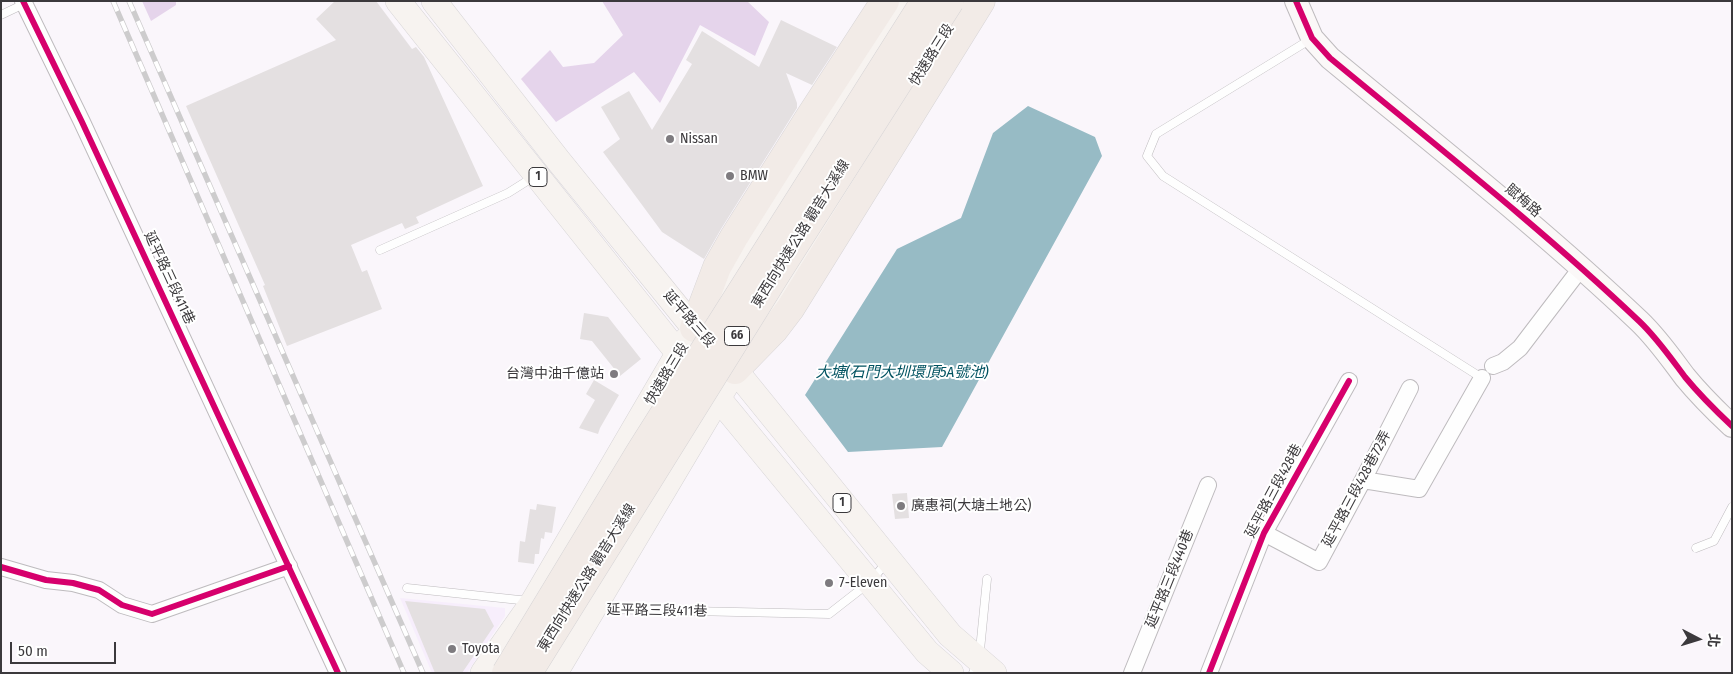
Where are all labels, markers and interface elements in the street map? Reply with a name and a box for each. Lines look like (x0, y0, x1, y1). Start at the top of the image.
street label: 快速路三段 (906, 21, 958, 89)
place label: Nissan (680, 131, 718, 147)
marker: Nissan (664, 133, 676, 145)
street label: 東西向快速公路 觀音大溪線 (748, 157, 854, 311)
road number: 1 (529, 168, 547, 186)
place label: BMW (740, 168, 768, 184)
marker: BMW (724, 170, 736, 182)
street label: 賦梅路 (1502, 181, 1544, 221)
street label: 延平路三段411巷 (140, 229, 198, 327)
street label: 延平路三段 (660, 287, 718, 351)
road number: 66 (724, 326, 750, 346)
street label: 快速路三段 (642, 340, 692, 408)
water label: 大塘(石門大圳環頂5A號池) (815, 364, 989, 382)
place label: 台灣中油千億站 (506, 366, 604, 382)
marker: 台灣中油千億站 (608, 368, 620, 380)
street label: 延平路三段428巷72弄 (1319, 428, 1395, 550)
street label: 延平路三段428巷 (1242, 441, 1306, 541)
road number: 1 (833, 493, 851, 512)
place label: 廣惠祠(大塘土地公) (911, 498, 1031, 514)
marker: 廣惠祠(大塘土地公) (895, 500, 907, 512)
street label: 東西向快速公路 觀音大溪線 (534, 501, 640, 655)
street label: 延平路三段440巷 (1143, 527, 1197, 631)
place label: 7-Eleven (839, 575, 887, 591)
marker: 7-Eleven (823, 577, 835, 589)
street label: 延平路三段411巷 (606, 602, 708, 620)
north arrow (1673, 614, 1723, 664)
scale bar (12, 632, 119, 664)
text: 北 (1704, 633, 1723, 648)
place label: Toyota (462, 641, 500, 657)
text: 50 m (18, 642, 48, 660)
marker: Toyota (446, 643, 458, 655)

